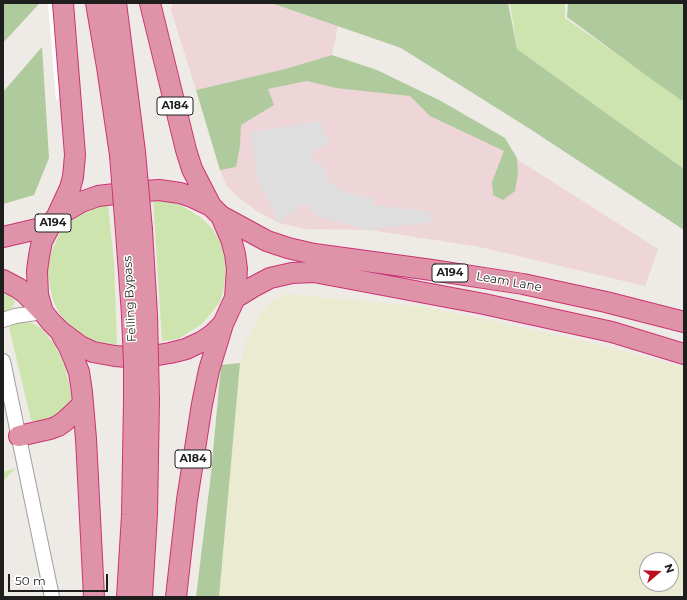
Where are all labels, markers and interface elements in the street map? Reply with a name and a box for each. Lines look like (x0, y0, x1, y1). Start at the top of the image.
road number: A184 (157, 97, 193, 115)
road number: A194 (35, 214, 71, 232)
street label: Felling Bypass (121, 256, 139, 342)
road number: A194 (432, 264, 468, 282)
street label: Leam Lane (475, 269, 543, 295)
road number: A184 (175, 450, 211, 468)
north arrow (639, 552, 679, 592)
text: N (661, 562, 677, 575)
scale bar (10, 566, 110, 592)
text: 50 m (15, 573, 46, 588)

